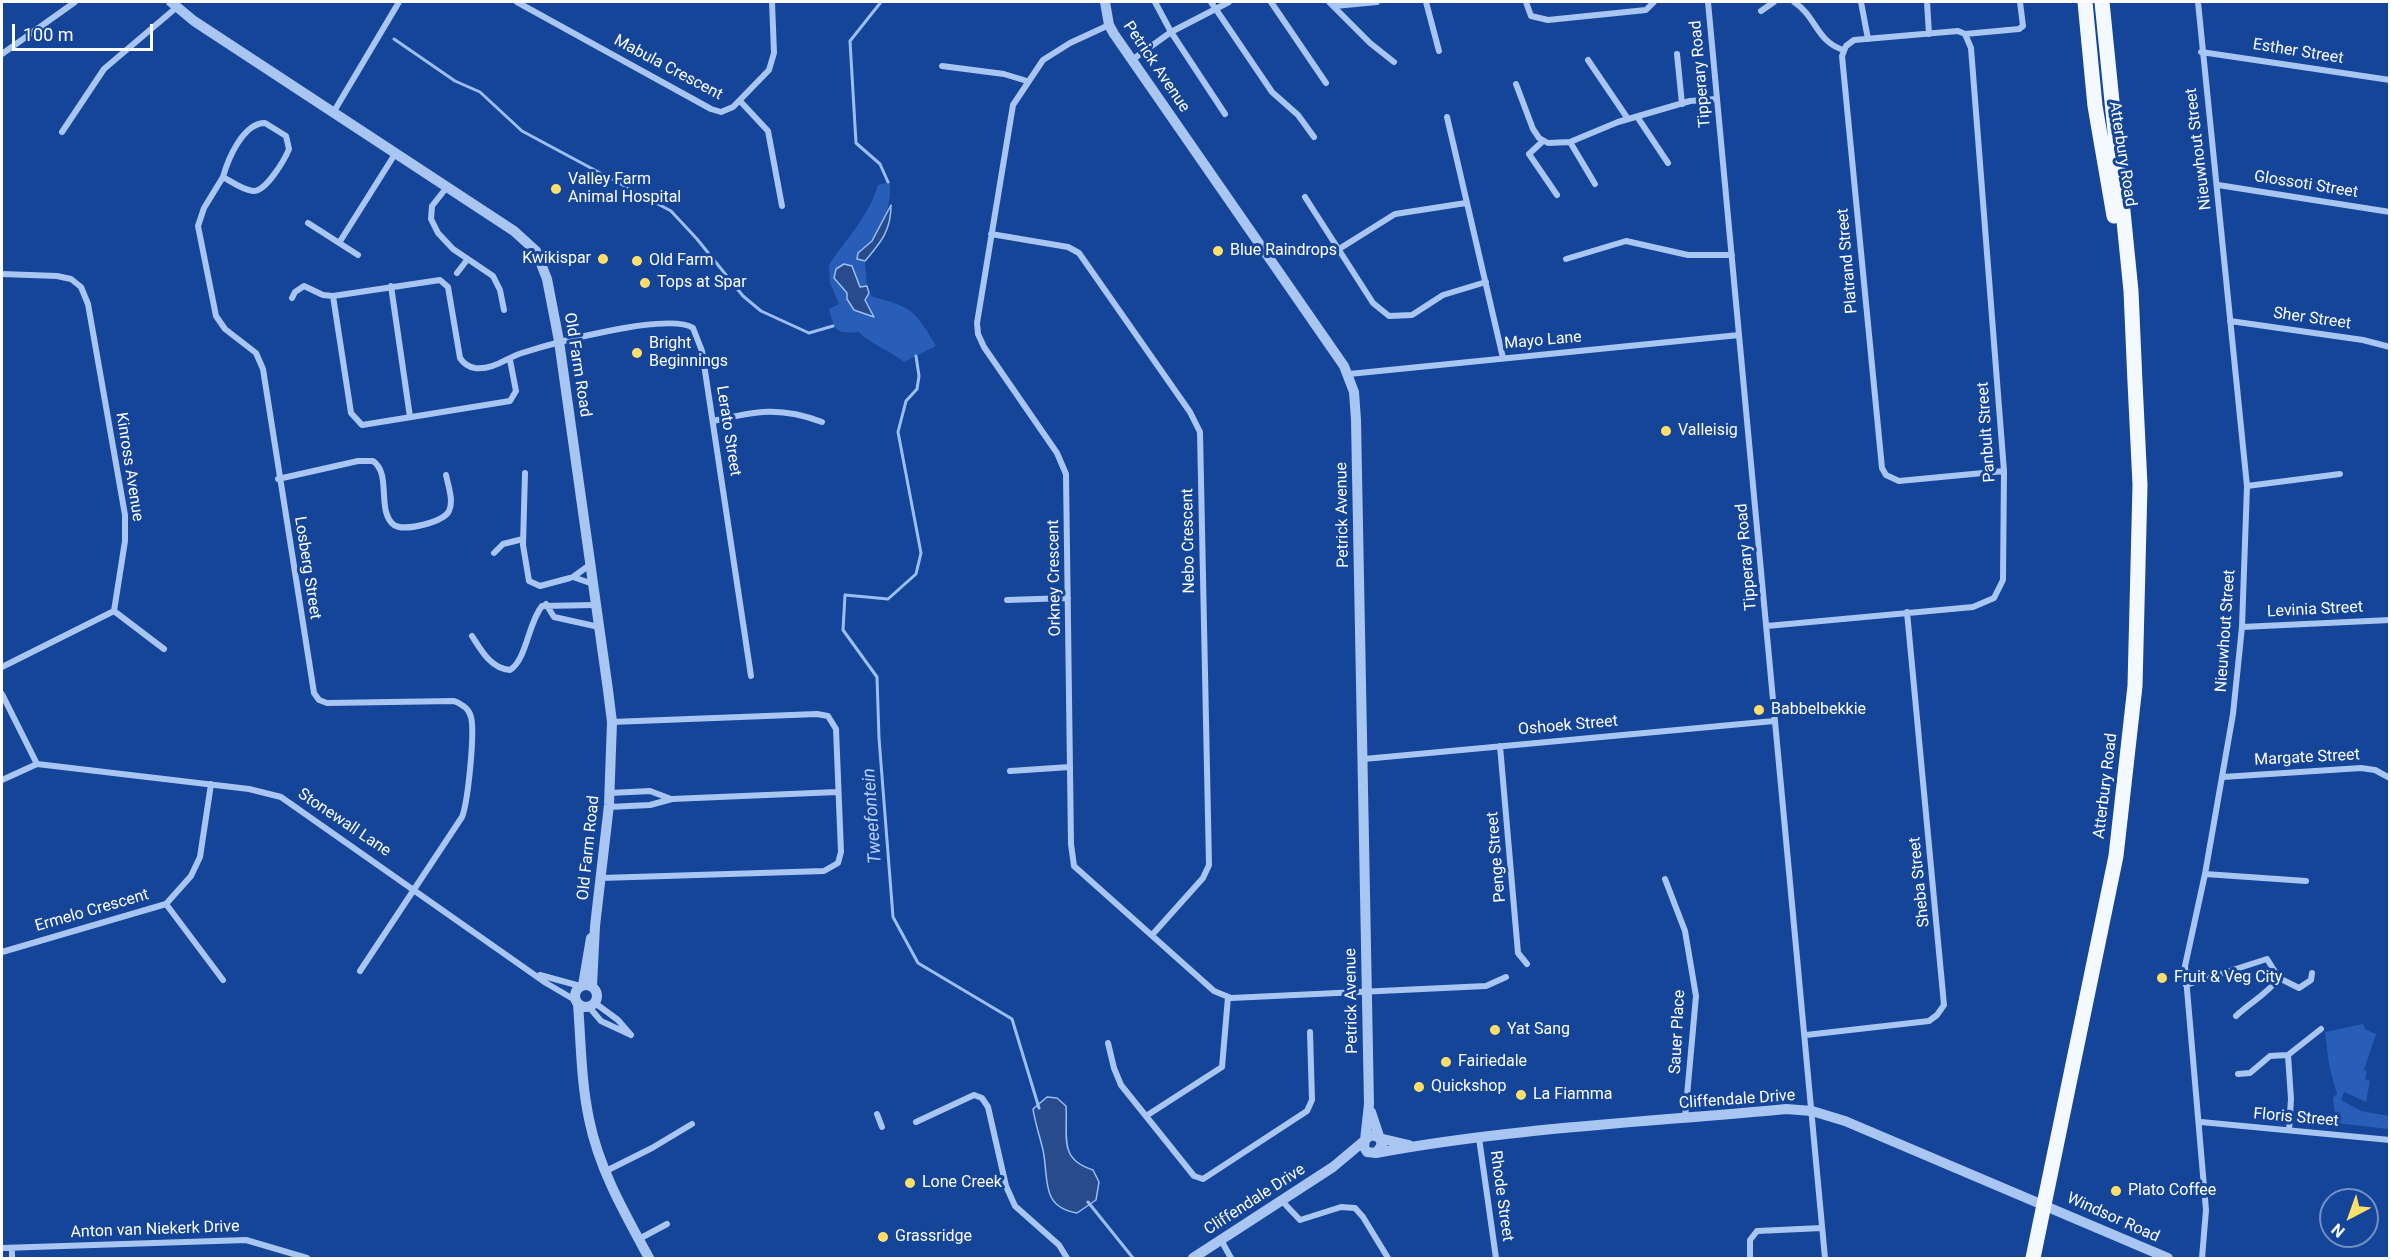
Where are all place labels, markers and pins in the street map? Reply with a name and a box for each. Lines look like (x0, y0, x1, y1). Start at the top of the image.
place label: Valley Farm Animal Hospital (568, 170, 681, 208)
marker: Valley Farm Animal Hospital (549, 182, 563, 196)
place label: Blue Raindrops (1230, 241, 1337, 261)
marker: Blue Raindrops (1211, 244, 1225, 258)
place label: Kwikispar (522, 249, 591, 269)
place label: Old Farm (649, 251, 714, 271)
marker: Kwikispar (596, 252, 610, 266)
marker: Old Farm (630, 254, 644, 268)
place label: Tops at Spar (657, 273, 747, 293)
marker: Tops at Spar (638, 276, 652, 290)
place label: Bright Beginnings (649, 334, 728, 372)
marker: Bright Beginnings (630, 346, 644, 360)
place label: Valleisig (1678, 421, 1738, 441)
marker: Valleisig (1659, 424, 1673, 438)
place label: Babbelbekkie (1771, 700, 1866, 720)
marker: Babbelbekkie (1752, 703, 1766, 717)
place label: Fruit & Veg City (2174, 968, 2282, 988)
marker: Fruit & Veg City (2155, 971, 2169, 985)
place label: Yat Sang (1507, 1020, 1570, 1040)
marker: Yat Sang (1488, 1023, 1502, 1037)
place label: Fairiedale (1458, 1052, 1527, 1072)
marker: Fairiedale (1439, 1055, 1453, 1069)
place label: Quickshop (1431, 1077, 1506, 1097)
marker: Quickshop (1412, 1080, 1426, 1094)
place label: La Fiamma (1533, 1085, 1612, 1105)
marker: La Fiamma (1514, 1088, 1528, 1102)
place label: Lone Creek (922, 1173, 1002, 1193)
marker: Lone Creek (903, 1176, 917, 1190)
place label: Plato Coffee (2128, 1181, 2216, 1201)
marker: Plato Coffee (2109, 1184, 2123, 1198)
place label: Grassridge (895, 1227, 972, 1247)
marker: Grassridge (876, 1230, 890, 1244)

